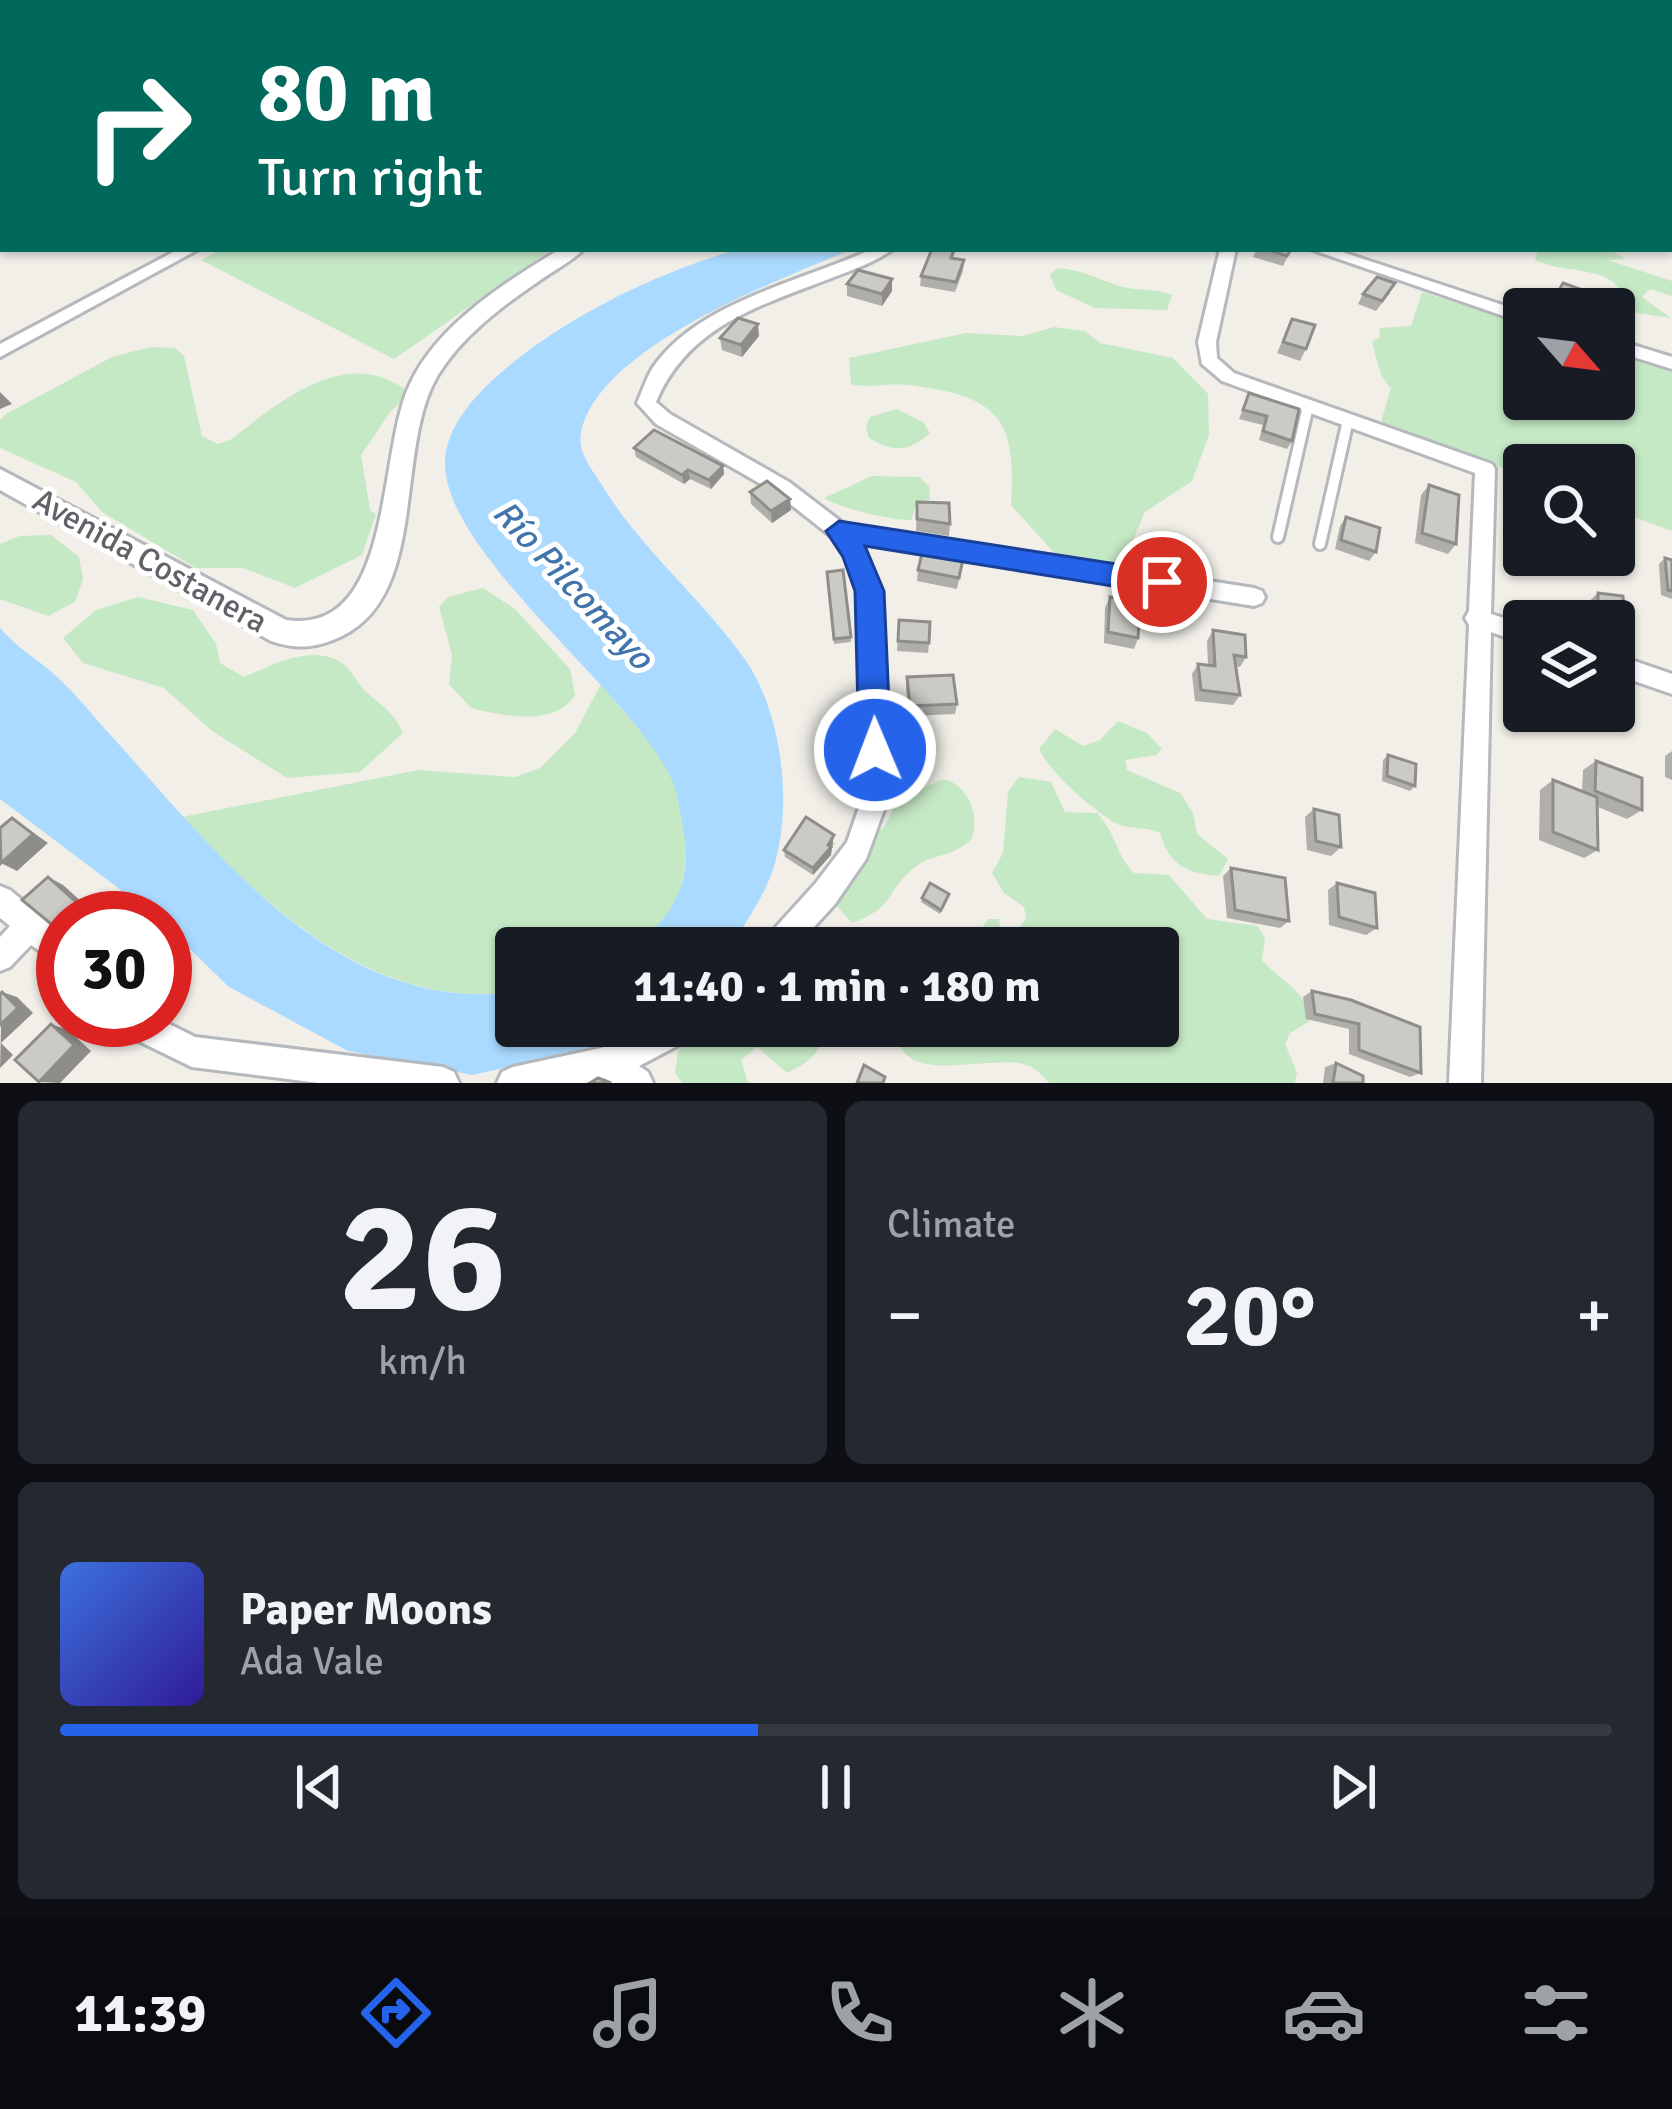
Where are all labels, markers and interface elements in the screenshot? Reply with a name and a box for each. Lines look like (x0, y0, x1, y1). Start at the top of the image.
text: 80 m (258, 41, 435, 145)
icon: right (60, 48, 216, 204)
text: Turn right (258, 144, 483, 211)
north arrow (1503, 288, 1635, 420)
map controls (1503, 288, 1635, 732)
button: search (1503, 444, 1635, 576)
street label: Avenida Costanera (26, 480, 274, 642)
water label: Río Pilcomayo (483, 491, 664, 681)
pin (1111, 531, 1213, 633)
icon: arrive (1129, 549, 1195, 615)
button: layers (1503, 600, 1635, 732)
position arrow (812, 687, 938, 813)
speed limit sign: 30 (36, 891, 192, 1047)
text: 11:40 · 1 min · 180 m (633, 959, 1041, 1014)
text: 26 (338, 1162, 507, 1355)
text: Climate (887, 1200, 1016, 1248)
text: 20° (1183, 1260, 1316, 1371)
text: − (887, 1275, 923, 1356)
text: + (1576, 1275, 1612, 1356)
text: km/h (378, 1337, 467, 1385)
text: Paper Moons (240, 1582, 492, 1637)
text: Ada Vale (240, 1637, 384, 1685)
icon: previous (286, 1754, 352, 1820)
icon: pause (803, 1754, 869, 1820)
icon: next (1320, 1754, 1386, 1820)
icon: directions (354, 1971, 438, 2055)
icon: music (586, 1971, 670, 2055)
icon: phone (818, 1971, 902, 2055)
icon: climate (1050, 1971, 1134, 2055)
icon: car (1282, 1971, 1366, 2055)
icon: filters (1514, 1971, 1598, 2055)
text: 11:39 (74, 1980, 207, 2047)

